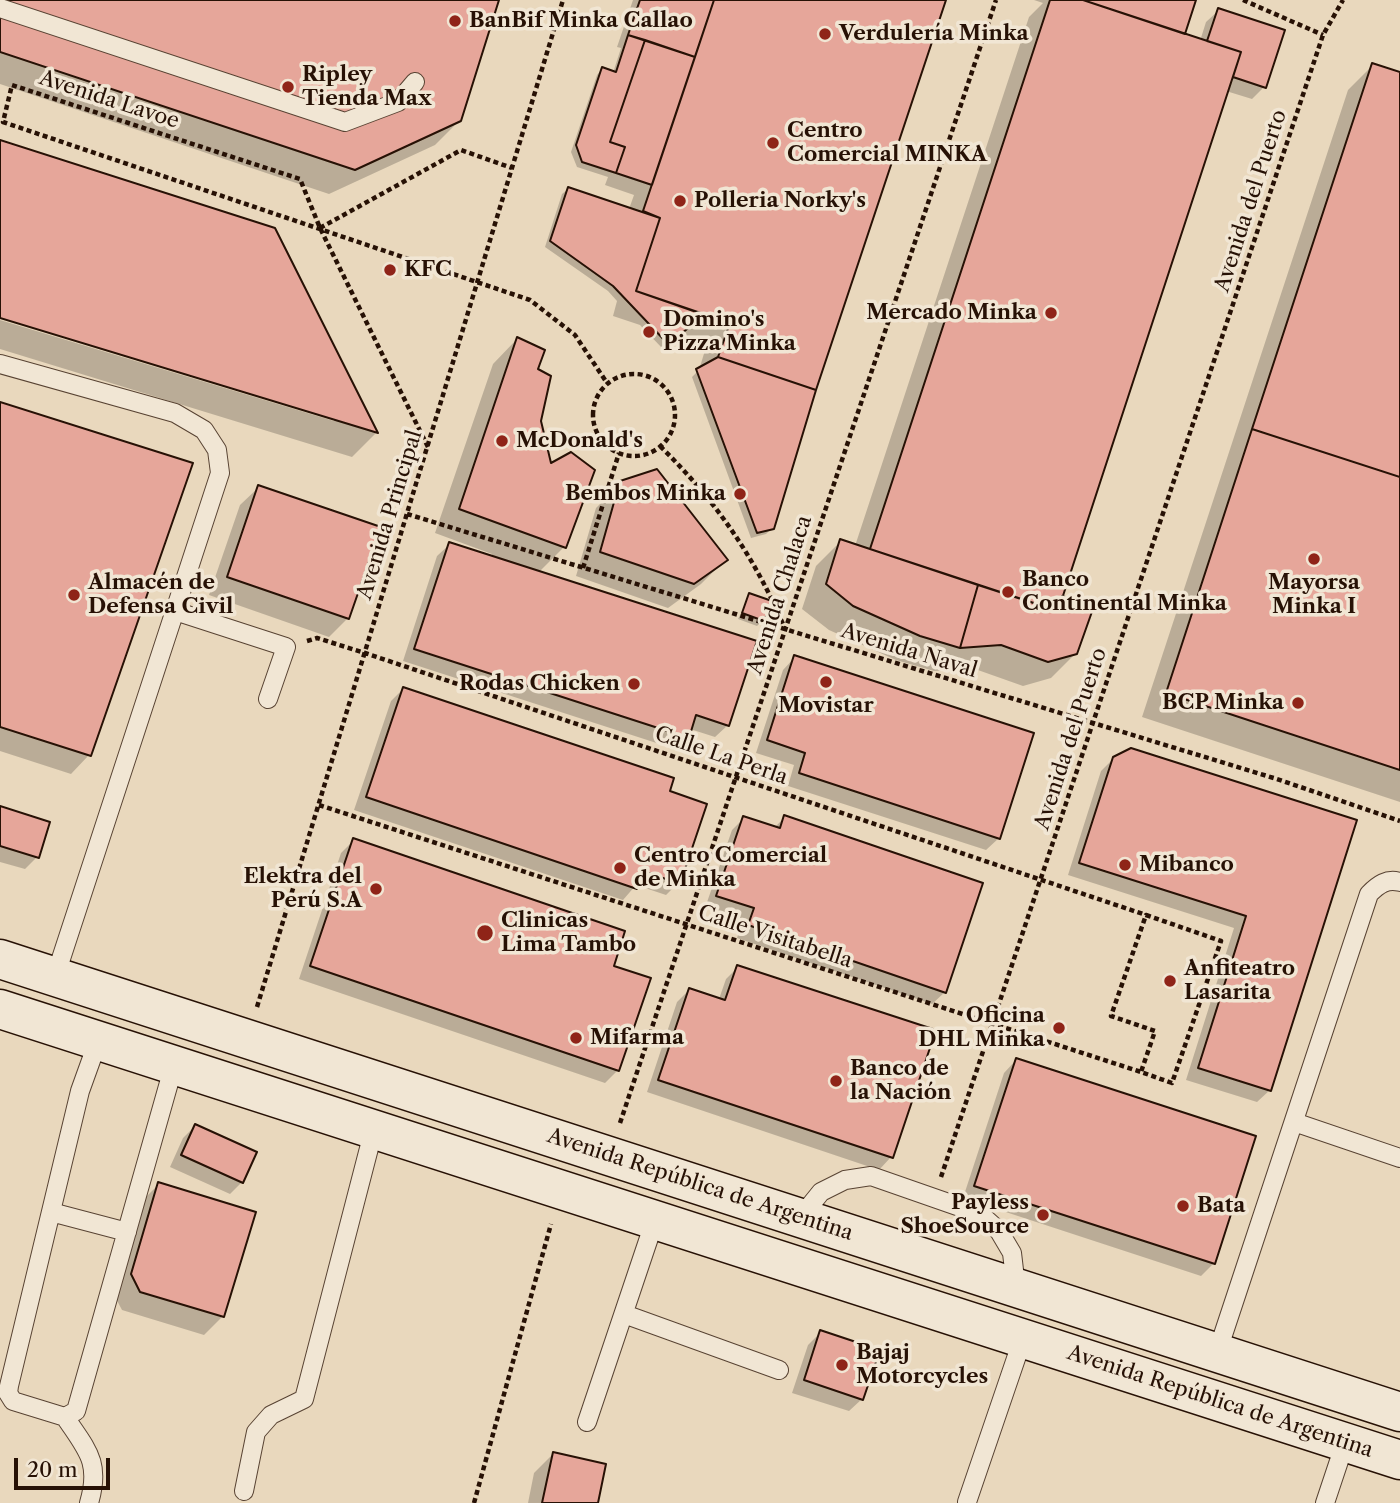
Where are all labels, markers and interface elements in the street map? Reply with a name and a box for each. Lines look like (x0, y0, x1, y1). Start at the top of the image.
place label: BanBif Minka Callao (469, 8, 693, 34)
marker: BanBif Minka Callao (447, 13, 463, 29)
place label: Verdulería Minka (839, 21, 1029, 47)
marker: Verdulería Minka (817, 26, 833, 42)
place label: Ripley Tienda Max (302, 62, 432, 112)
street label: Avenida Lavoe (36, 66, 182, 134)
marker: Ripley Tienda Max (280, 79, 296, 95)
street label: Avenida del Puerto (1210, 107, 1292, 295)
place label: Centro Comercial MINKA (787, 118, 987, 168)
marker: Centro Comercial MINKA (765, 135, 781, 151)
place label: Polleria Norky's (694, 188, 866, 214)
marker: Polleria Norky's (672, 193, 688, 209)
place label: KFC (404, 257, 452, 283)
marker: KFC (382, 262, 398, 278)
place label: Mercado Minka (866, 300, 1037, 326)
marker: Mercado Minka (1043, 305, 1059, 321)
place label: Domino's Pizza Minka (663, 307, 796, 357)
marker: Domino's Pizza Minka (641, 324, 657, 340)
street label: Avenida Principal (352, 427, 428, 603)
place label: McDonald's (516, 428, 643, 454)
marker: McDonald's (494, 433, 510, 449)
place label: Bembos Minka (565, 481, 726, 507)
marker: Bembos Minka (732, 486, 748, 502)
street label: Avenida Chalaca (742, 512, 818, 678)
marker: Mayorsa Minka I (1306, 551, 1322, 567)
place label: Banco Continental Minka (1022, 567, 1227, 617)
place label: Almacén de Defensa Civil (88, 570, 233, 620)
place label: Mayorsa Minka I (1268, 570, 1360, 620)
marker: Banco Continental Minka (1000, 584, 1016, 600)
marker: Almacén de Defensa Civil (66, 587, 82, 603)
street label: Avenida Naval (838, 618, 980, 684)
street label: Avenida del Puerto (1030, 645, 1112, 833)
place label: Rodas Chicken (459, 671, 620, 697)
marker: Movistar (818, 674, 834, 690)
marker: Rodas Chicken (626, 676, 642, 692)
place label: BCP Minka (1162, 690, 1284, 716)
place label: Movistar (778, 693, 874, 719)
marker: BCP Minka (1290, 695, 1306, 711)
street label: Calle La Perla (651, 721, 791, 791)
place label: Centro Comercial de Minka (634, 843, 827, 893)
place label: Mibanco (1139, 852, 1234, 878)
marker: Mibanco (1117, 857, 1133, 873)
marker: Centro Comercial de Minka (612, 860, 628, 876)
place label: Elektra del Perú S.A (243, 864, 362, 914)
marker: Elektra del Perú S.A (368, 881, 384, 897)
street label: Calle Visitabella (695, 900, 855, 974)
place label: Clinicas Lima Tambo (501, 908, 636, 958)
marker: Clinicas Lima Tambo (475, 923, 495, 943)
place label: Anfiteatro Lasarita (1184, 956, 1295, 1006)
marker: Anfiteatro Lasarita (1162, 973, 1178, 989)
place label: Oficina DHL Minka (918, 1003, 1045, 1053)
marker: Oficina DHL Minka (1051, 1020, 1067, 1036)
place label: Mifarma (590, 1025, 684, 1051)
marker: Mifarma (568, 1030, 584, 1046)
place label: Banco de la Nación (850, 1056, 952, 1106)
marker: Banco de la Nación (828, 1073, 844, 1089)
street label: Avenida República de Argentina (544, 1124, 856, 1246)
place label: Payless ShoeSource (900, 1190, 1029, 1240)
place label: Bata (1197, 1193, 1245, 1219)
marker: Bata (1175, 1198, 1191, 1214)
marker: Payless ShoeSource (1035, 1207, 1051, 1223)
place label: Bajaj Motorcycles (856, 1340, 988, 1390)
street label: Avenida República de Argentina (1064, 1341, 1376, 1463)
marker: Bajaj Motorcycles (834, 1357, 850, 1373)
scale bar (18, 1444, 114, 1488)
text: 20 m (27, 1457, 78, 1482)

